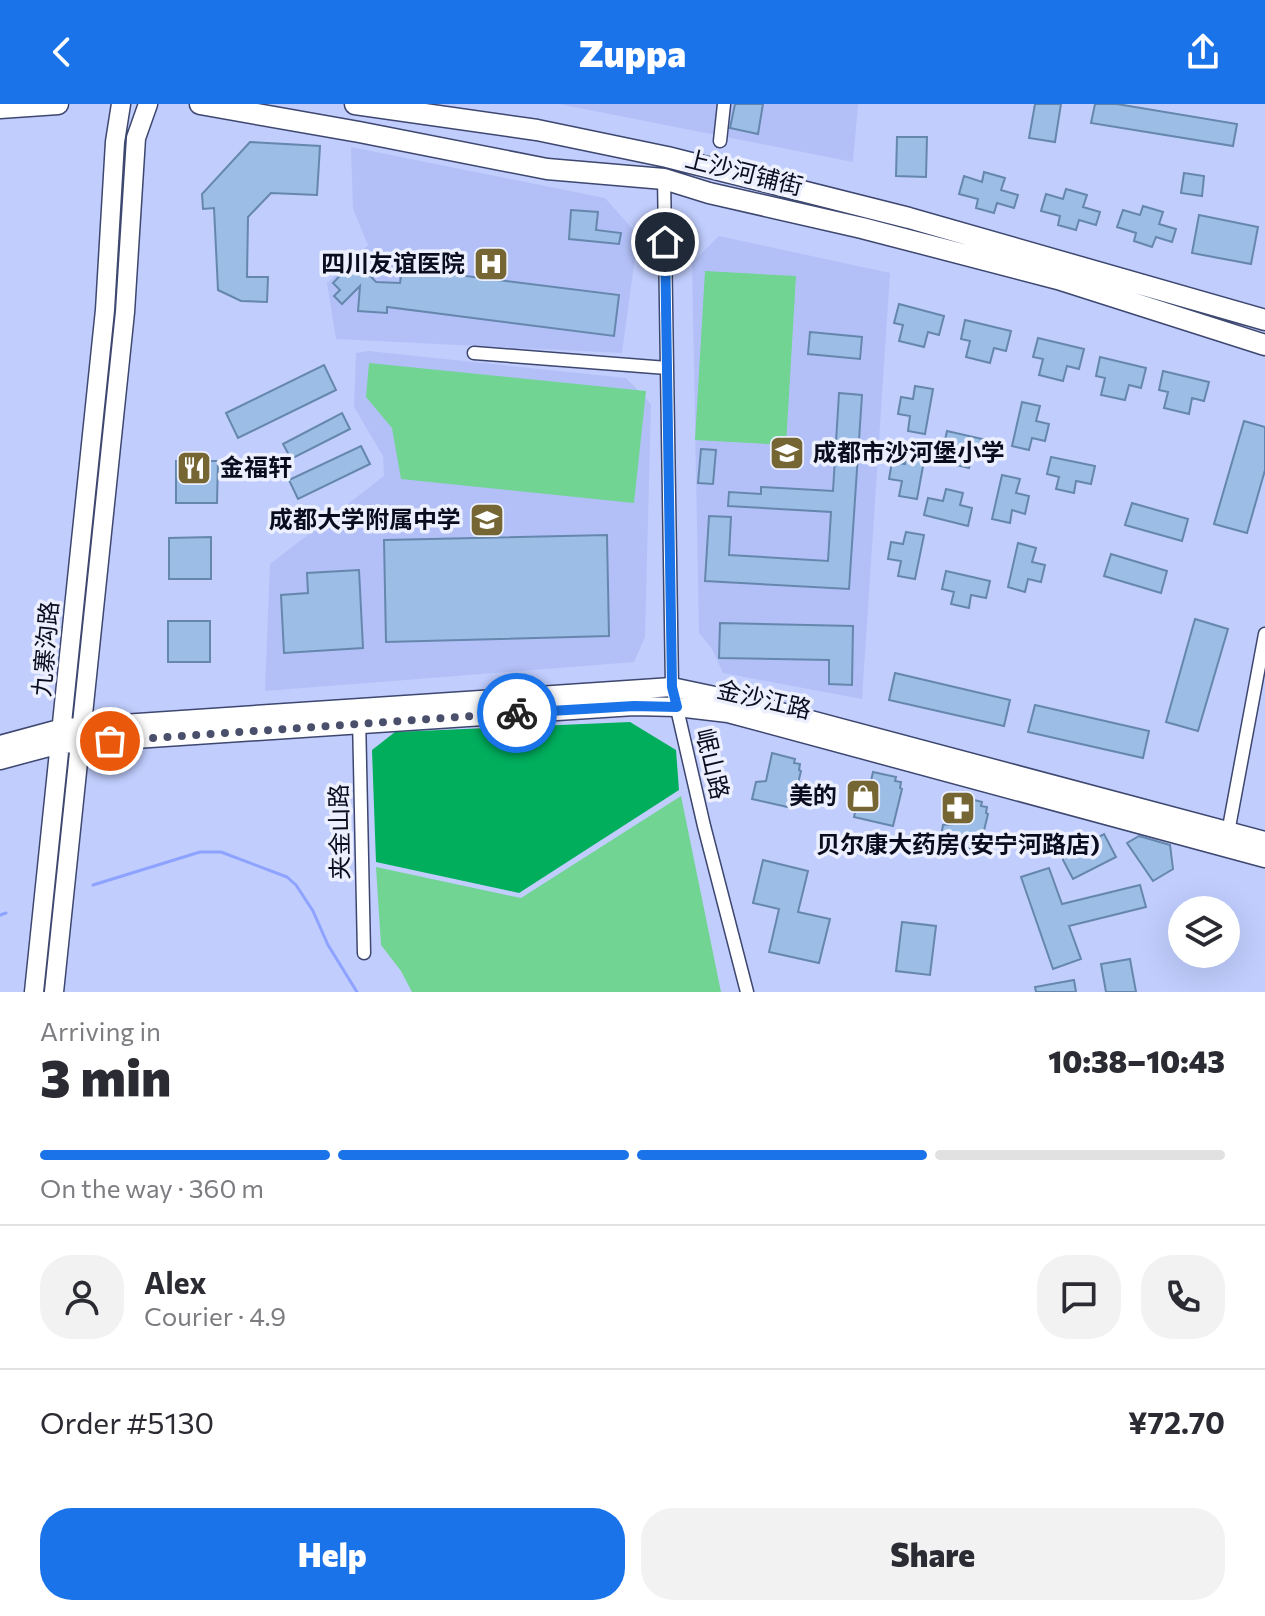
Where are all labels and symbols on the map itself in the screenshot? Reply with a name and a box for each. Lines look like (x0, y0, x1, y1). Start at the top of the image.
street label: 上沙河铺街 (683, 143, 806, 200)
pin (631, 208, 699, 276)
hospital icon: 四川友谊医院 (472, 245, 510, 283)
place label: 四川友谊医院 (321, 248, 465, 277)
school or university icon: 成都市沙河堡小学 (768, 434, 806, 472)
place label: 成都市沙河堡小学 (813, 437, 1005, 466)
restaurant icon: 金福轩 (175, 449, 213, 487)
place label: 金福轩 (220, 452, 292, 481)
school or university icon: 成都大学附属中学 (468, 501, 506, 539)
place label: 成都大学附属中学 (269, 504, 461, 533)
street label: 九寨沟路 (26, 600, 63, 698)
courier (477, 673, 557, 753)
street label: 金沙江路 (714, 674, 814, 723)
pin (76, 707, 144, 775)
street label: 岷山路 (691, 725, 736, 802)
shop icon: 美的 (844, 777, 882, 815)
place label: 美的 (789, 780, 837, 809)
street label: 夹金山路 (323, 784, 354, 880)
pharmacy icon: 贝尔康大药房(安宁河路店) (939, 789, 977, 827)
place label: 贝尔康大药房(安宁河路店) (816, 829, 1100, 858)

